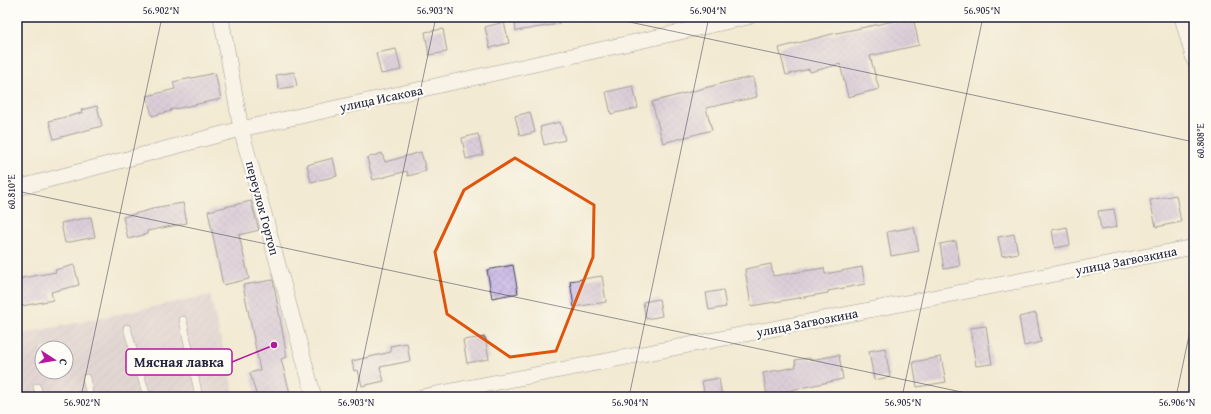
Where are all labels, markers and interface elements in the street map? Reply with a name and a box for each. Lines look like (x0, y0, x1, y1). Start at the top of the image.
text: 56.902°N (143, 3, 180, 18)
text: 56.903°N (417, 3, 454, 18)
text: 56.904°N (690, 3, 727, 18)
text: 56.905°N (964, 3, 1001, 18)
street label: улица Исакова (337, 80, 425, 117)
text: 60.808°E (1193, 123, 1208, 159)
street label: переулок Гортоп (241, 159, 284, 257)
text: 60.810°E (4, 174, 19, 210)
street label: улица Загвозкина (1073, 241, 1179, 280)
street label: улица Загвозкина (754, 303, 860, 342)
north arrow (34, 340, 74, 380)
callout: Мясная лавка (126, 349, 232, 375)
text: Мясная лавка (134, 352, 225, 372)
text: С (55, 357, 72, 367)
text: 56.902°N (64, 395, 101, 410)
text: 56.903°N (338, 395, 375, 410)
text: 56.904°N (612, 395, 649, 410)
text: 56.905°N (885, 395, 922, 410)
text: 56.906°N (1159, 395, 1196, 410)

